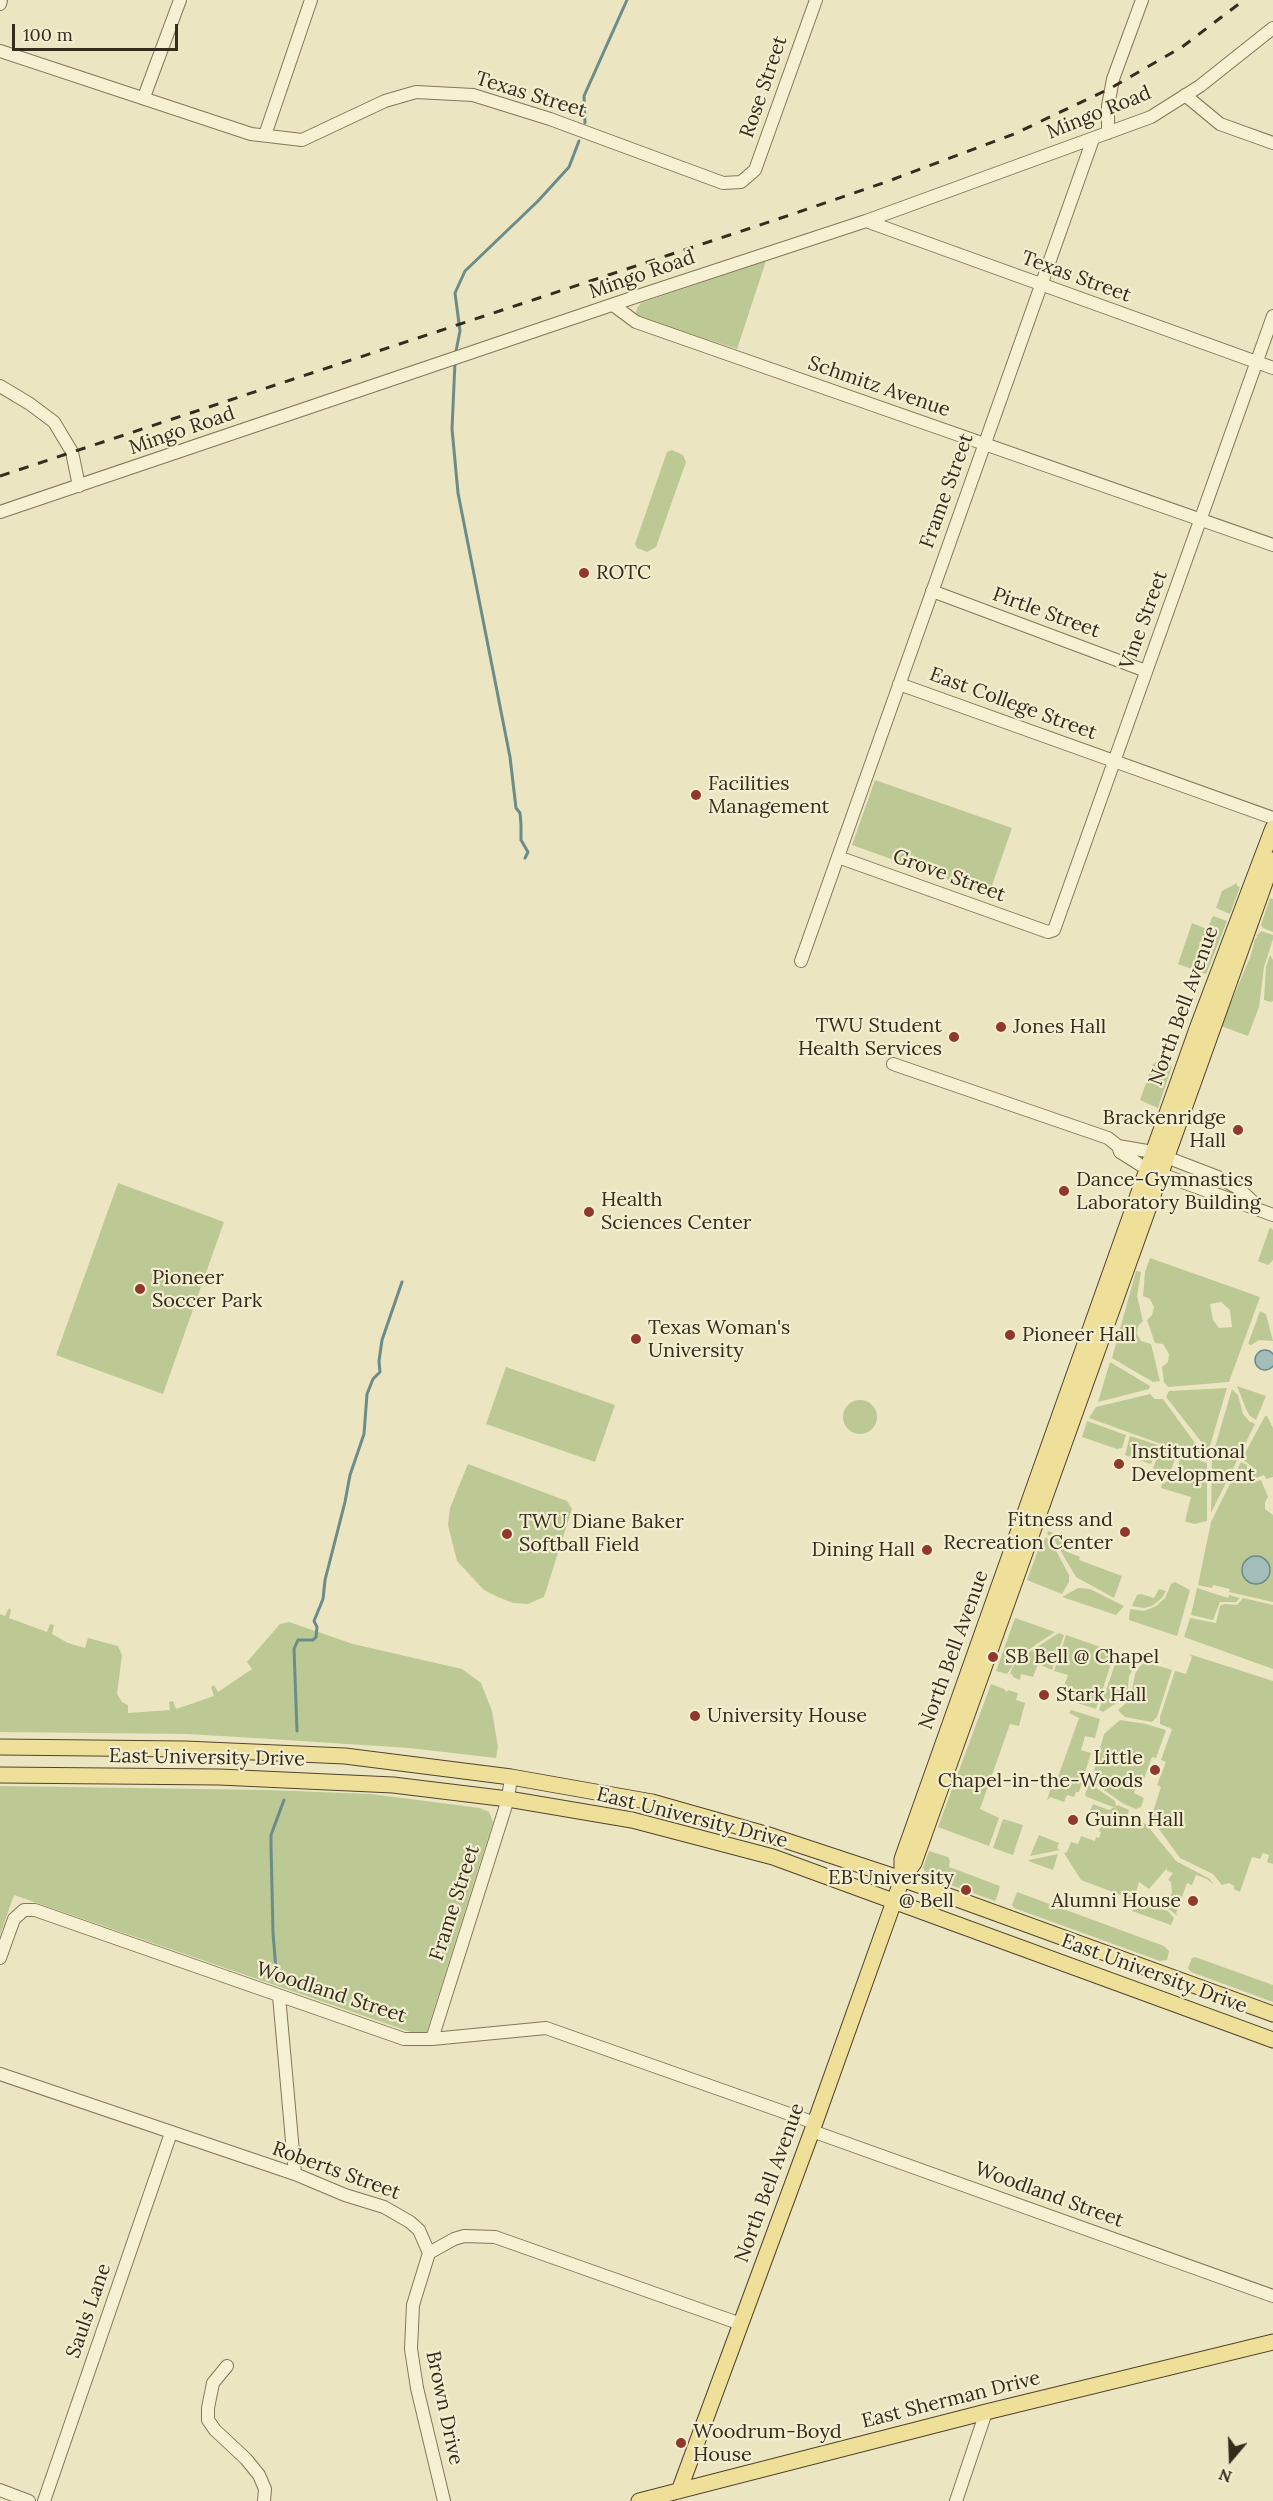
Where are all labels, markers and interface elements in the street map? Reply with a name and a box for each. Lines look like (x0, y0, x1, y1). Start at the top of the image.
scale bar (15, 12, 182, 50)
text: 100 m (23, 23, 73, 46)
street label: Rose Street (735, 33, 793, 141)
street label: Texas Street (473, 67, 589, 123)
street label: Mingo Road (1043, 81, 1155, 145)
street label: Mingo Road (586, 246, 698, 304)
street label: Texas Street (1018, 246, 1134, 308)
street label: Schmitz Avenue (805, 351, 953, 423)
street label: Mingo Road (126, 402, 238, 460)
street label: Frame Street (915, 430, 979, 552)
place label: ROTC (596, 561, 651, 585)
marker: ROTC (577, 566, 591, 580)
street label: Vine Street (1115, 567, 1173, 673)
street label: Pirtle Street (989, 582, 1103, 644)
street label: East College Street (926, 663, 1100, 745)
place label: Facilities Management (708, 772, 829, 819)
marker: Facilities Management (689, 788, 703, 802)
street label: Grove Street (889, 845, 1009, 907)
street label: North Bell Avenue (1144, 923, 1224, 1089)
place label: TWU Student Health Services (798, 1014, 942, 1061)
place label: Jones Hall (1013, 1015, 1106, 1039)
marker: Jones Hall (994, 1020, 1008, 1034)
marker: TWU Student Health Services (947, 1030, 961, 1044)
place label: Brackenridge Hall (1103, 1106, 1226, 1153)
marker: Brackenridge Hall (1231, 1123, 1245, 1137)
place label: Dance-Gymnastics Laboratory Building (1076, 1168, 1261, 1215)
marker: Dance-Gymnastics Laboratory Building (1057, 1184, 1071, 1198)
place label: Health Sciences Center (601, 1188, 751, 1235)
marker: Health Sciences Center (582, 1205, 596, 1219)
place label: Pioneer Soccer Park (152, 1266, 262, 1313)
marker: Pioneer Soccer Park (133, 1282, 147, 1296)
place label: Texas Woman's University (648, 1316, 790, 1363)
place label: Pioneer Hall (1022, 1323, 1136, 1347)
marker: Pioneer Hall (1003, 1328, 1017, 1342)
marker: Texas Woman's University (629, 1332, 643, 1346)
place label: Institutional Development (1131, 1440, 1255, 1487)
marker: Institutional Development (1112, 1457, 1126, 1471)
place label: Fitness and Recreation Center (943, 1508, 1113, 1555)
place label: TWU Diane Baker Softball Field (519, 1510, 684, 1557)
marker: Fitness and Recreation Center (1118, 1525, 1132, 1539)
marker: TWU Diane Baker Softball Field (500, 1527, 514, 1541)
place label: Dining Hall (812, 1538, 915, 1562)
marker: Dining Hall (920, 1543, 934, 1557)
street label: North Bell Avenue (914, 1567, 994, 1733)
place label: SB Bell @ Chapel (1005, 1645, 1159, 1669)
marker: SB Bell @ Chapel (986, 1650, 1000, 1664)
place label: Stark Hall (1056, 1683, 1147, 1707)
marker: Stark Hall (1037, 1688, 1051, 1702)
place label: University House (707, 1704, 867, 1728)
marker: University House (688, 1709, 702, 1723)
street label: East University Drive (109, 1744, 305, 1772)
place label: Little Chapel-in-the-Woods (938, 1746, 1143, 1793)
marker: Little Chapel-in-the-Woods (1148, 1763, 1162, 1777)
street label: East University Drive (594, 1783, 790, 1853)
place label: Guinn Hall (1085, 1808, 1184, 1832)
marker: Guinn Hall (1066, 1813, 1080, 1827)
street label: Frame Street (425, 1842, 485, 1964)
place label: EB University @ Bell (828, 1866, 954, 1913)
marker: EB University @ Bell (959, 1883, 973, 1897)
place label: Alumni House (1051, 1889, 1181, 1913)
marker: Alumni House (1186, 1894, 1200, 1908)
street label: East University Drive (1058, 1929, 1250, 2019)
street label: Woodland Street (253, 1957, 409, 2029)
street label: North Bell Avenue (730, 2100, 810, 2266)
street label: Roberts Street (269, 2137, 403, 2205)
street label: Woodland Street (971, 2157, 1127, 2233)
street label: Sauls Lane (62, 2260, 116, 2362)
street label: Brown Drive (420, 2349, 468, 2467)
street label: East Sherman Drive (859, 2366, 1043, 2434)
place label: Woodrum-Boyd House (693, 2420, 842, 2467)
north arrow (1201, 2429, 1261, 2489)
marker: Woodrum-Boyd House (674, 2436, 688, 2450)
text: N (1216, 2465, 1234, 2487)

